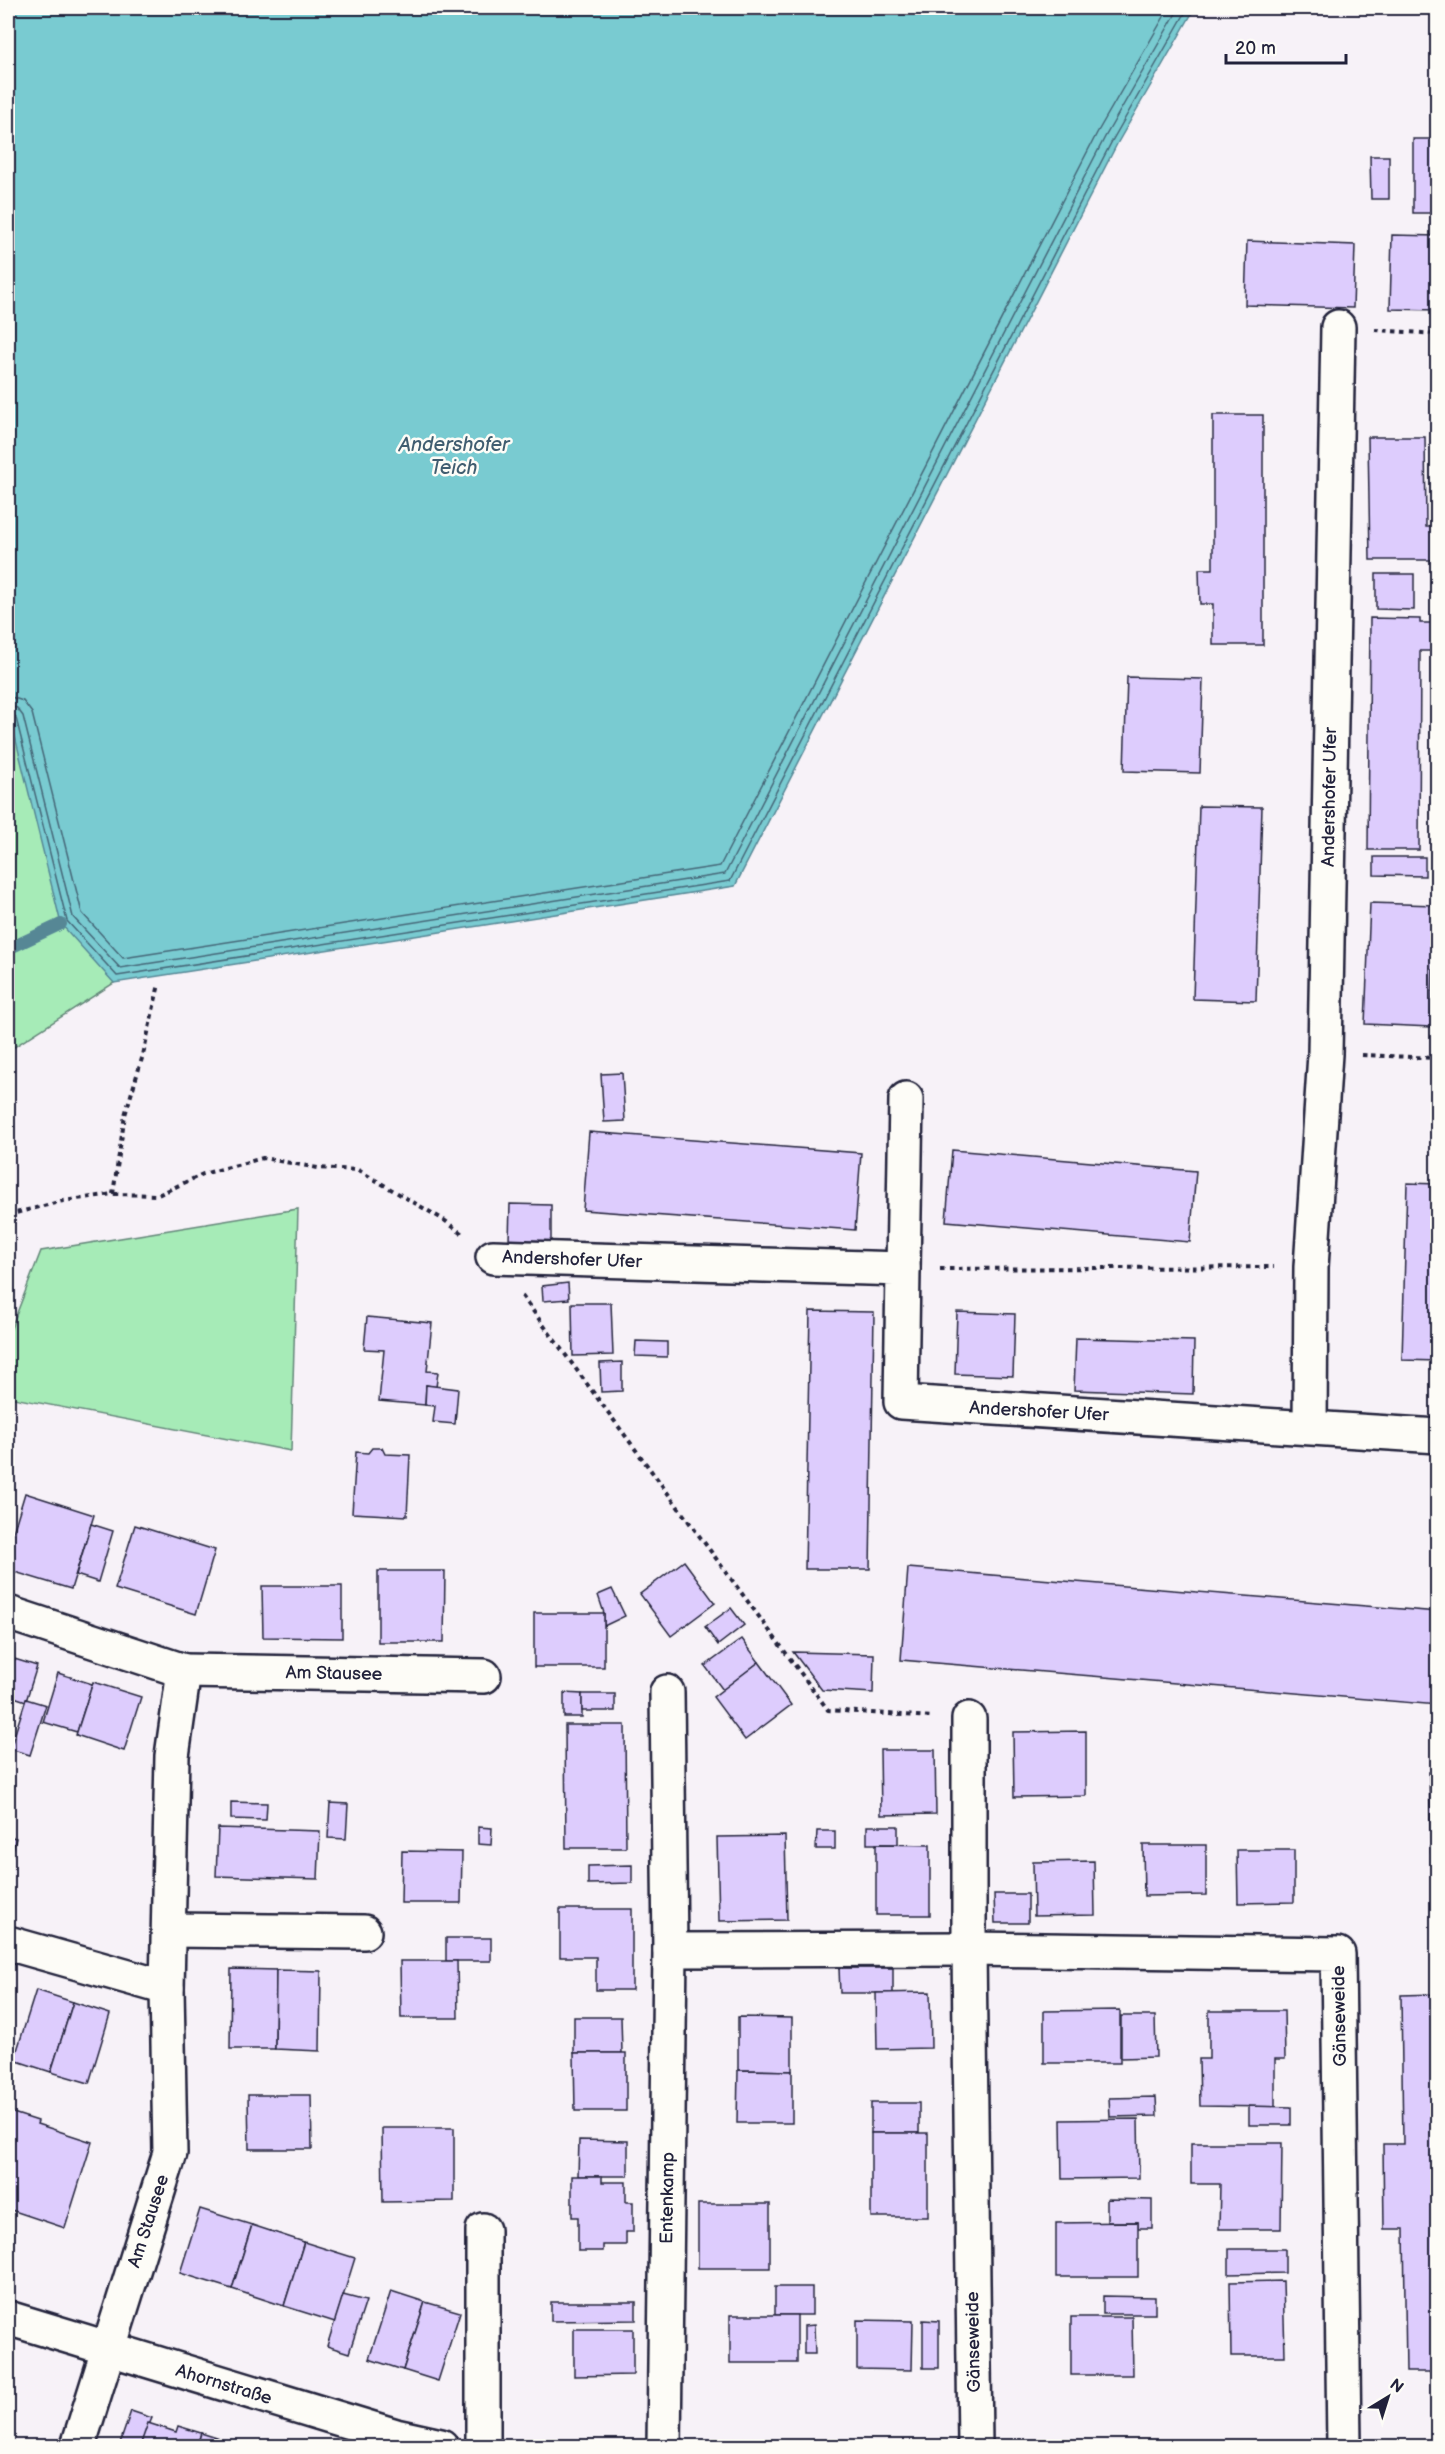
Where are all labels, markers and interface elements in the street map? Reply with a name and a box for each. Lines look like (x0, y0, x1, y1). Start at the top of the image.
scale bar (1226, 27, 1346, 65)
text: 20 m (1235, 38, 1276, 59)
water label: Andershofer Teich (398, 433, 511, 480)
street label: Andershofer Ufer (1318, 726, 1341, 867)
street label: Andershofer Ufer (502, 1247, 643, 1272)
street label: Andershofer Ufer (969, 1397, 1110, 1426)
street label: Am Stausee (285, 1662, 383, 1685)
street label: Gänseweide (1328, 1965, 1351, 2067)
street label: Entenkamp (656, 2152, 679, 2244)
street label: Am Stausee (124, 2172, 174, 2270)
street label: Gänseweide (962, 2291, 985, 2393)
street label: Ahornstraße (173, 2360, 275, 2409)
north arrow (1358, 2367, 1418, 2427)
text: N (1386, 2375, 1407, 2398)

